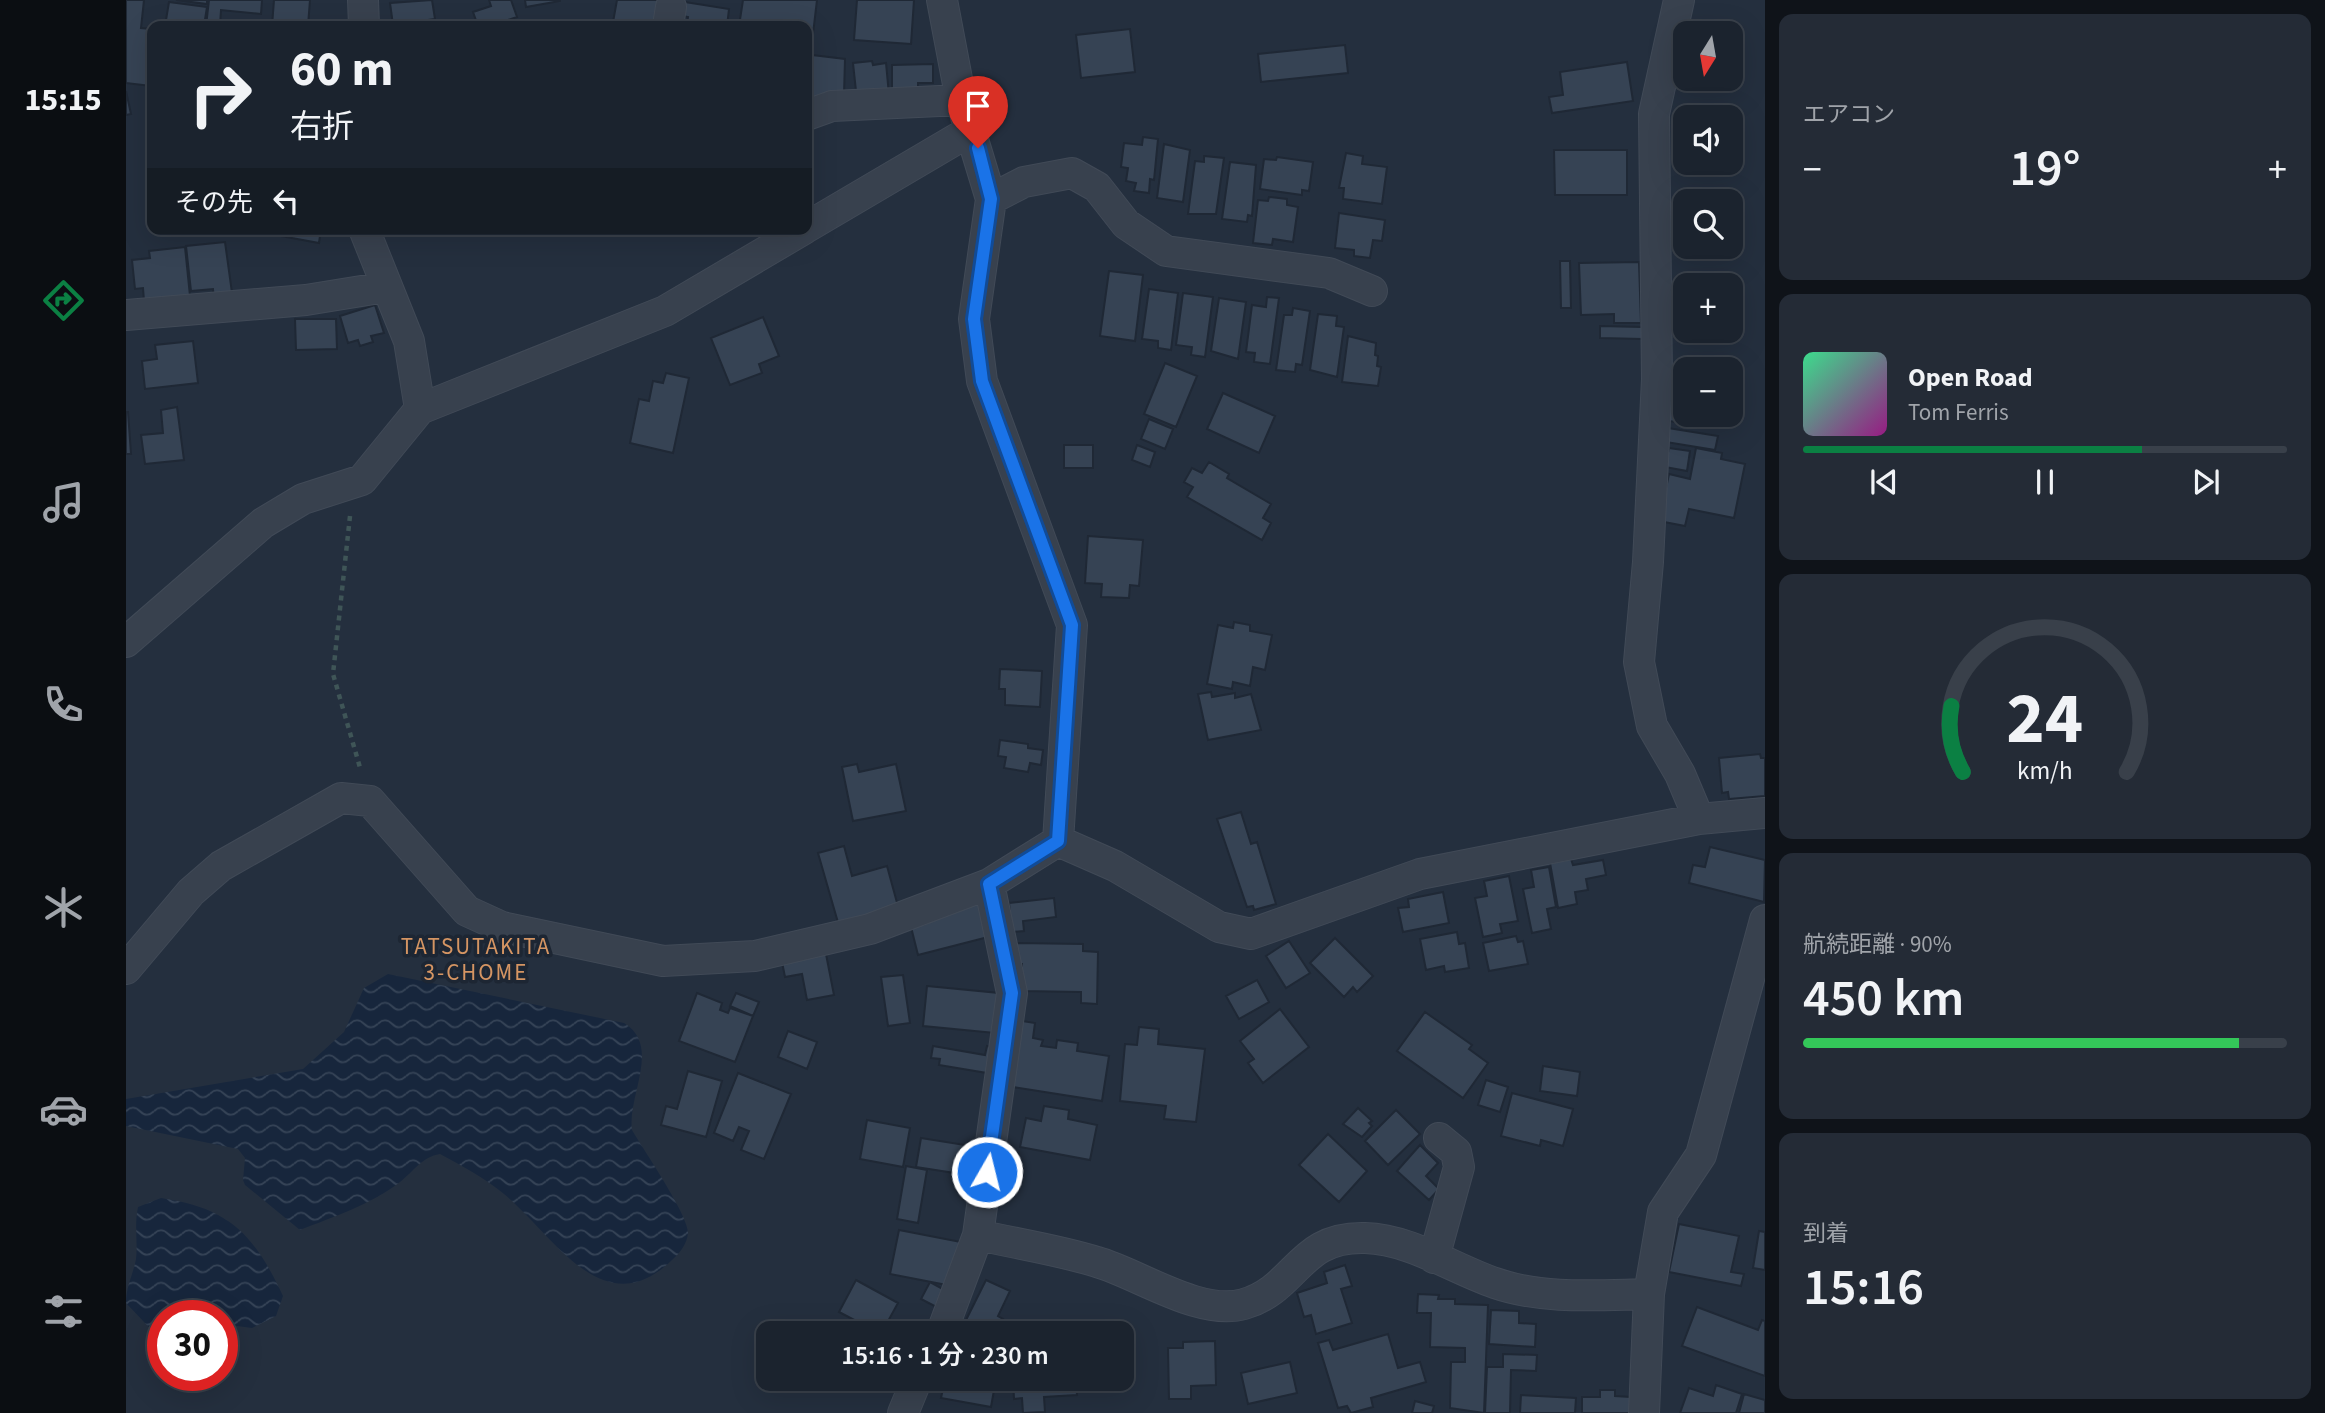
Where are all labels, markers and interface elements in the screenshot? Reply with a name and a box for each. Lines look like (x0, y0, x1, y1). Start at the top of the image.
north arrow (1673, 21, 1743, 91)
map controls (1673, 21, 1743, 427)
text: 60 m (290, 35, 394, 105)
icon: right (175, 49, 266, 140)
pin (948, 76, 1008, 148)
text: 15:15 (24, 77, 102, 123)
icon: arrive (959, 87, 997, 125)
text: エアコン (1803, 98, 1895, 131)
text: 右折 (290, 104, 354, 150)
button: sound (1673, 105, 1743, 175)
text: 19° (2009, 132, 2081, 206)
text: − (1803, 143, 1822, 197)
text: + (2268, 143, 2287, 197)
icon: left (267, 182, 305, 220)
text: その先 (175, 184, 253, 221)
button: search (1673, 189, 1743, 259)
button: + (1673, 273, 1743, 343)
icon: directions (39, 276, 88, 325)
button: − (1673, 357, 1743, 427)
text: Open Road (1908, 359, 2033, 396)
text: Tom Ferris (1908, 396, 2009, 429)
icon: previous (1865, 463, 1903, 501)
icon: pause (2026, 463, 2064, 501)
icon: next (2187, 463, 2225, 501)
icon: music (39, 478, 88, 527)
text: 24 (2007, 668, 2083, 772)
icon: phone (39, 680, 88, 729)
text: km/h (2017, 753, 2073, 789)
icon: climate (39, 883, 88, 932)
text: 航続距離 · 90% (1803, 928, 1952, 961)
district label: TATSUTAKITA 3-CHOME (401, 930, 551, 989)
text: 450 km (1803, 962, 1964, 1036)
icon: car (39, 1085, 88, 1134)
position arrow (950, 1135, 1024, 1209)
text: 到着 (1803, 1217, 1849, 1250)
text: 15:16 (1803, 1251, 1924, 1325)
icon: filters (39, 1287, 88, 1336)
speed limit sign: 30 (147, 1300, 238, 1391)
text: 15:16 · 1 分 · 230 m (841, 1337, 1049, 1374)

